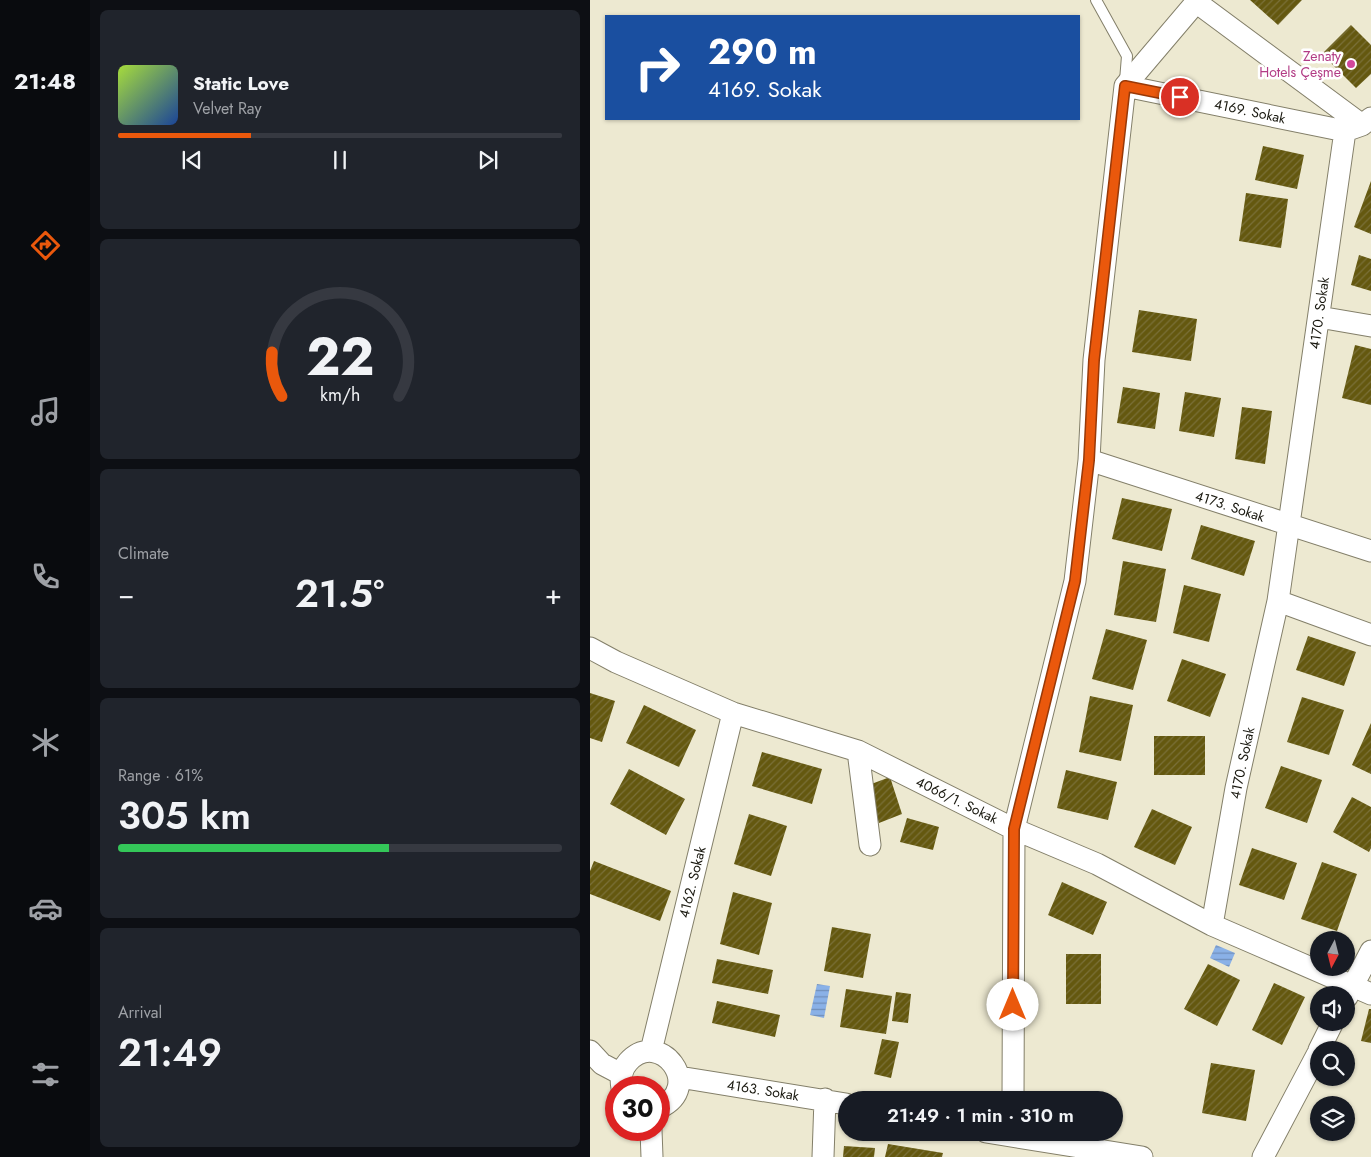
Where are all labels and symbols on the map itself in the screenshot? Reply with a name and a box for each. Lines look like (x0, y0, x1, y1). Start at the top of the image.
place label: Zenaty Hotels Çeşme (1259, 46, 1342, 82)
marker: Zenaty Hotels Çeşme (1345, 58, 1357, 70)
pin (1159, 76, 1201, 118)
street label: 4169. Sokak (1213, 94, 1288, 128)
street label: 4170. Sokak (1304, 275, 1334, 351)
street label: 4173. Sokak (1193, 485, 1268, 527)
street label: 4170. Sokak (1225, 724, 1260, 801)
street label: 4066/1. Sokak (913, 772, 1002, 829)
street label: 4162. Sokak (673, 843, 711, 920)
north arrow (1310, 931, 1355, 976)
position arrow (986, 978, 1038, 1030)
street label: 4163. Sokak (726, 1074, 801, 1106)
speed limit sign: 30 (605, 1076, 670, 1141)

